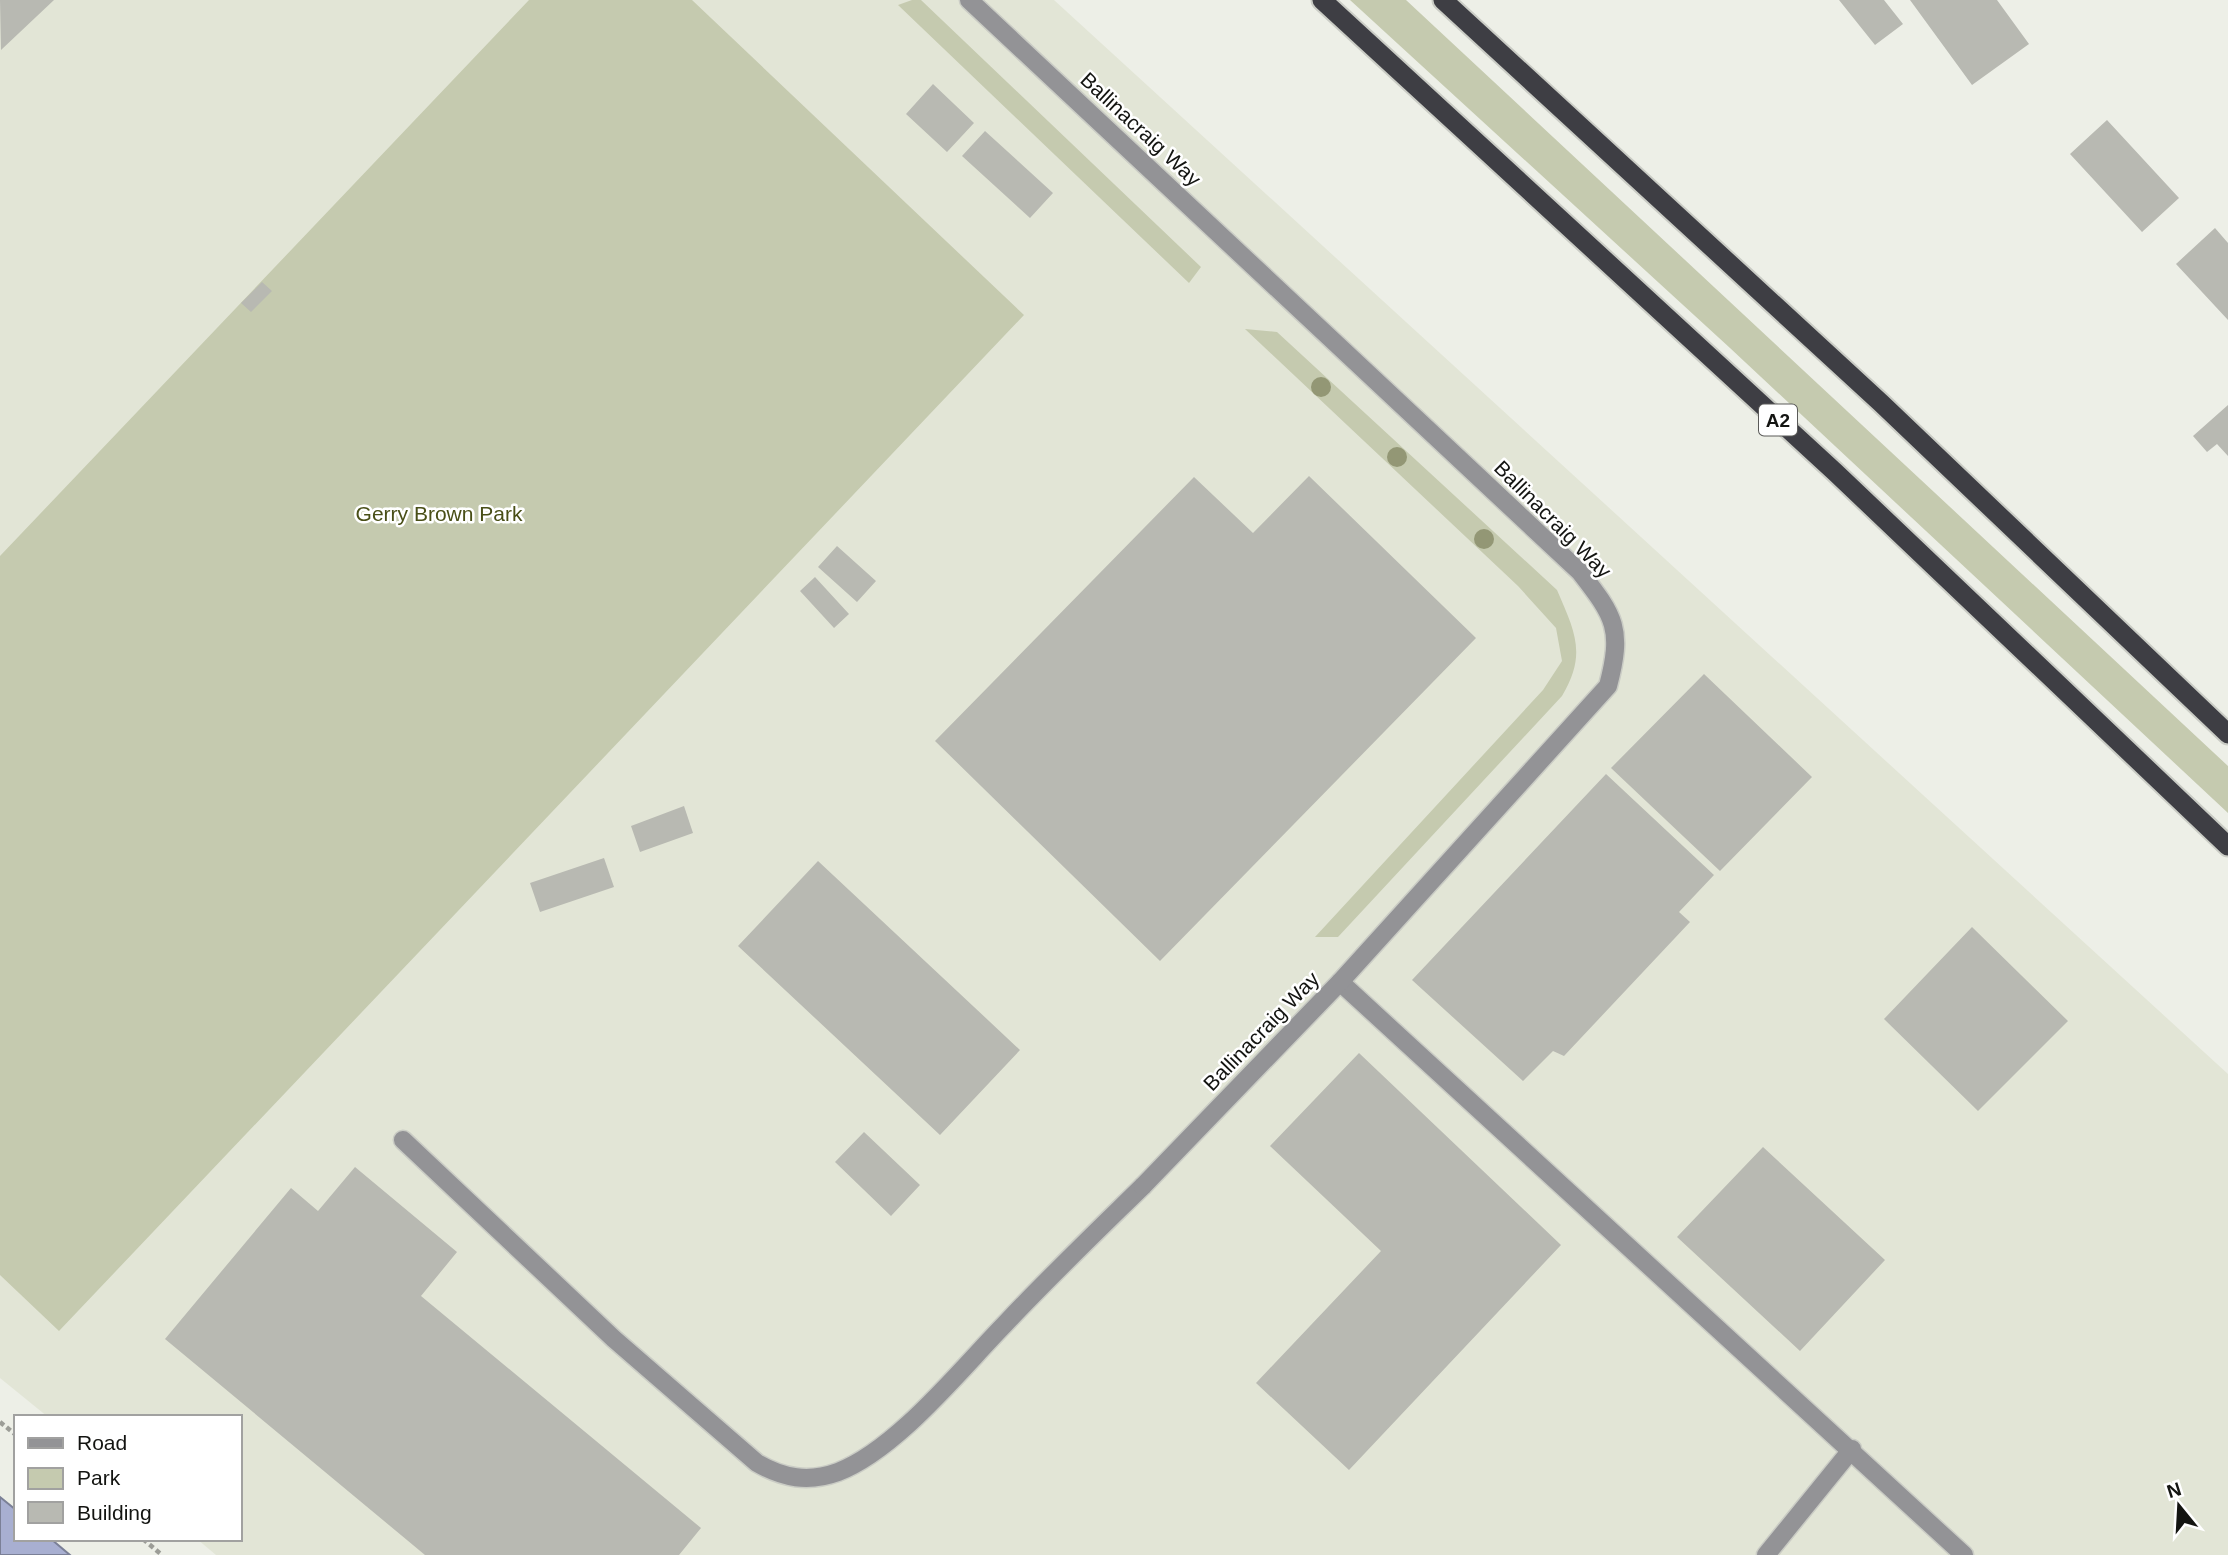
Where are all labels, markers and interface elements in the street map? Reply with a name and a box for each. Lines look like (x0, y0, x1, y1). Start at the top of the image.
street label: Ballinacraig Way (1076, 68, 1206, 191)
road number: A2 (1759, 404, 1797, 436)
street label: Ballinacraig Way (1490, 456, 1616, 582)
park label: Gerry Brown Park (356, 502, 523, 525)
street label: Ballinacraig Way (1199, 967, 1324, 1095)
legend (14, 1415, 242, 1541)
text: Road (77, 1431, 127, 1454)
text: Park (77, 1466, 121, 1489)
north arrow (2144, 1471, 2214, 1541)
text: N (2164, 1478, 2184, 1502)
text: Building (77, 1501, 152, 1524)

